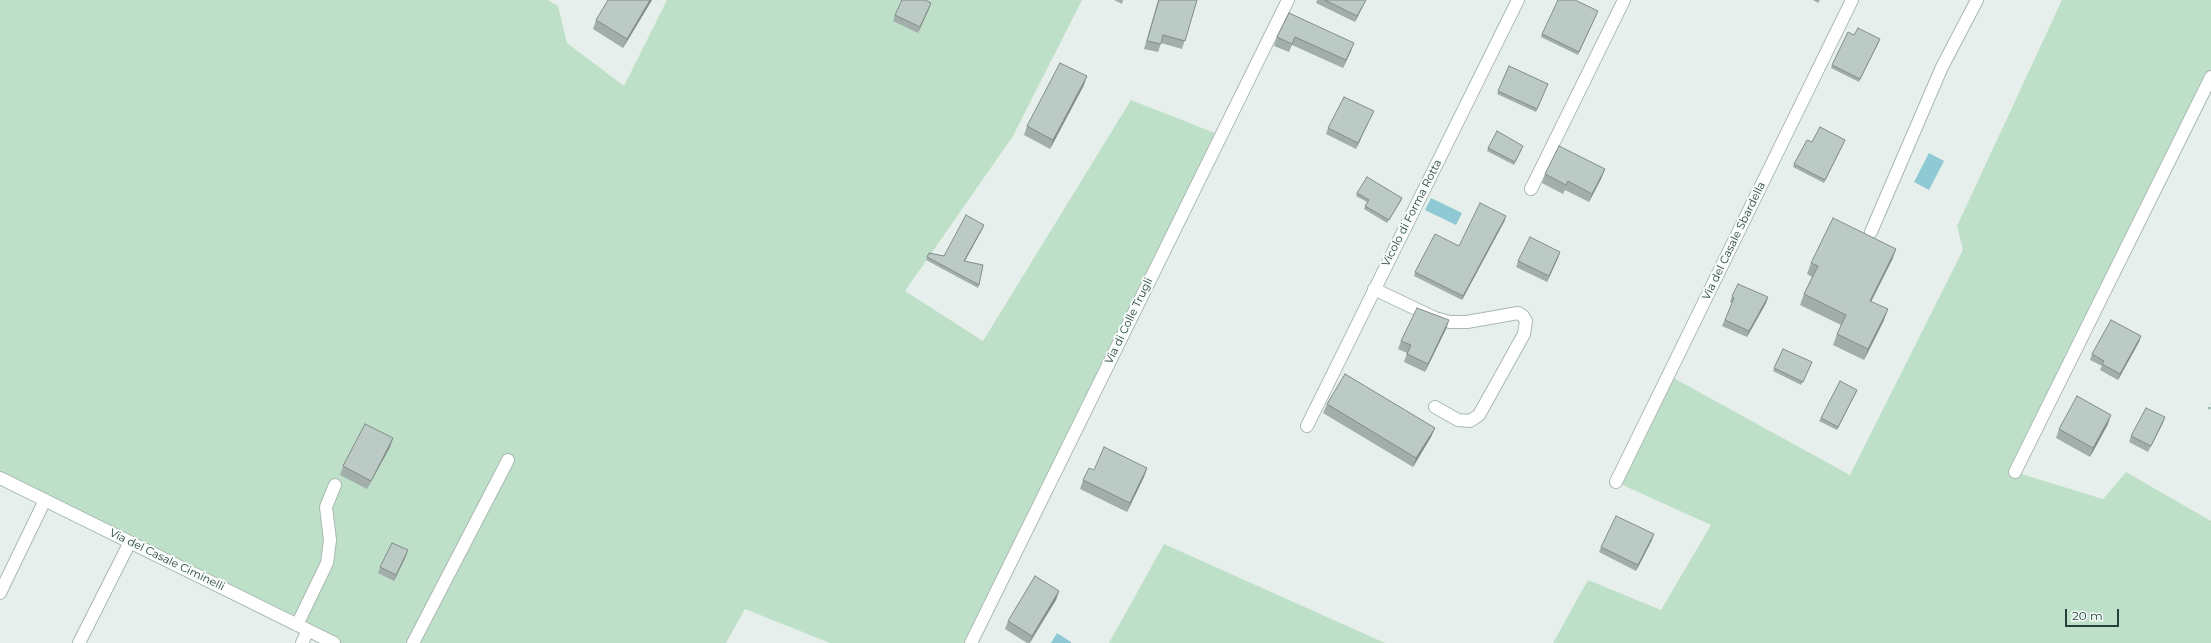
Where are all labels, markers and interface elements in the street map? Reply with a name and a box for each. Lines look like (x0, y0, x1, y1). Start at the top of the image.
street label: Vicolo di Forma Rotta (1379, 157, 1445, 269)
street label: Via del Casale Sbardella (1700, 180, 1768, 302)
street label: Via di Colle Trugli (1102, 276, 1156, 366)
street label: Via del Casale Ciminelli (107, 526, 227, 594)
scale bar (2067, 601, 2121, 627)
text: 20 m (2072, 608, 2103, 623)

